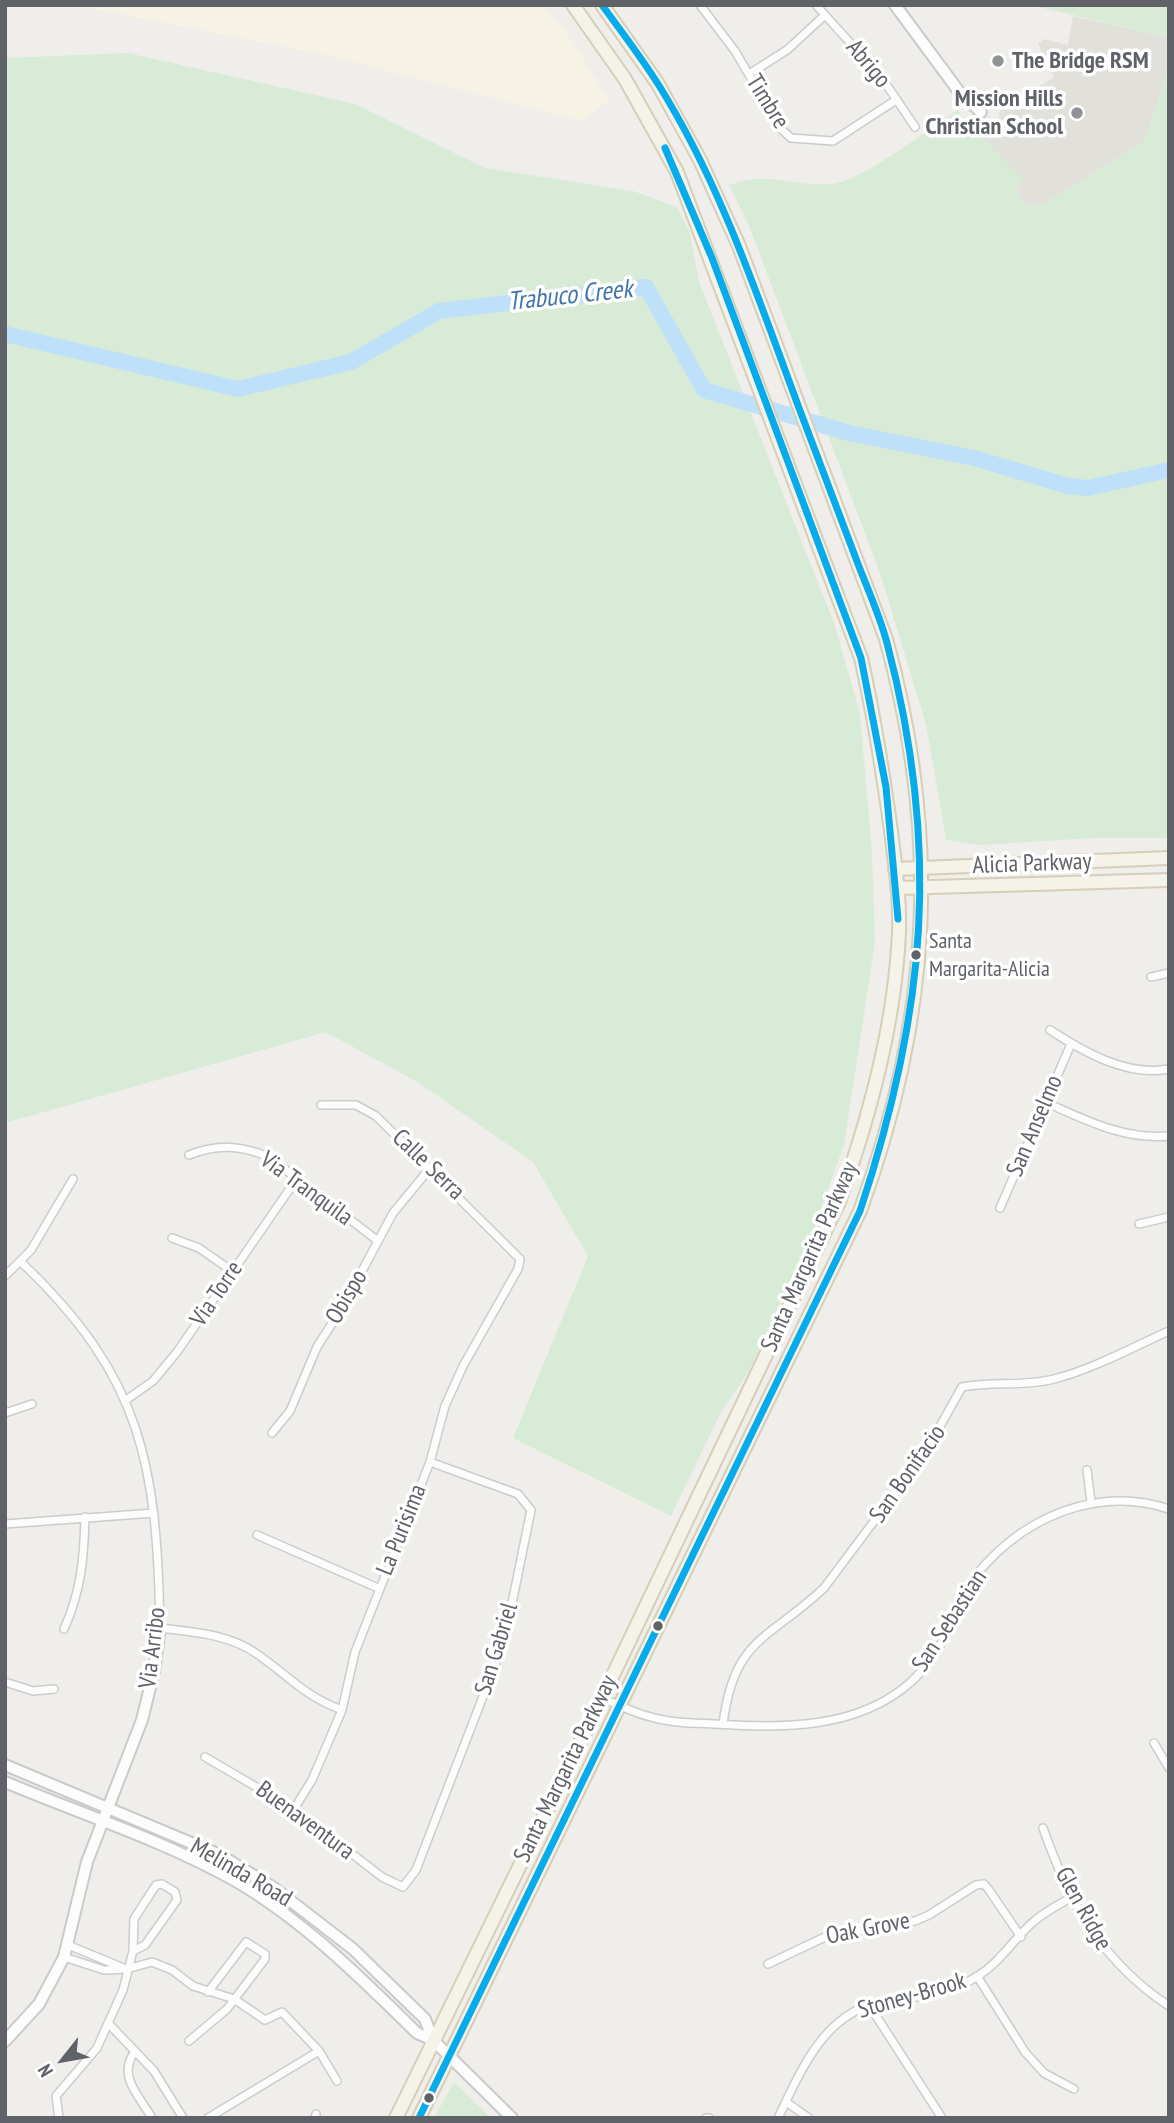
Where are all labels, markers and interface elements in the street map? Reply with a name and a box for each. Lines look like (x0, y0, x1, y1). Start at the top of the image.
street label: Abrigo (840, 34, 896, 94)
place label: The Bridge RSM (1012, 47, 1149, 75)
marker: The Bridge RSM (990, 53, 1006, 69)
street label: Timbre (739, 70, 795, 134)
place label: Mission Hills Christian School (926, 85, 1063, 141)
marker: Mission Hills Christian School (1069, 105, 1085, 121)
water label: Trabuco Creek (506, 274, 634, 318)
street label: Alicia Parkway (972, 848, 1092, 880)
place label: Santa Margarita-Alicia (929, 929, 1050, 981)
marker: Santa Margarita-Alicia (909, 948, 923, 962)
street label: San Anselmo (1001, 1071, 1069, 1181)
street label: Calle Serra (386, 1124, 470, 1206)
street label: Via Tranquila (254, 1146, 358, 1232)
street label: Santa Margarita Parkway (755, 1158, 865, 1356)
street label: Via Torre (185, 1256, 249, 1332)
street label: Obispo (320, 1265, 374, 1329)
street label: San Bonifacio (864, 1420, 952, 1528)
street label: La Purisima (371, 1480, 433, 1580)
street label: San Sebastian (906, 1565, 994, 1677)
street label: San Gabriel (469, 1600, 525, 1698)
street label: Via Arribo (134, 1606, 172, 1690)
unlabelled marker (651, 1619, 665, 1633)
street label: Santa Margarita Parkway (508, 1671, 624, 1867)
street label: Buenaventura (250, 1776, 360, 1866)
street label: Melinda Road (185, 1832, 297, 1914)
street label: Glen Ridge (1049, 1863, 1117, 1955)
street label: Oak Grove (824, 1907, 912, 1951)
street label: Stoney-Brook (855, 1967, 969, 2025)
north arrow (28, 2025, 98, 2095)
text: N (32, 2060, 58, 2081)
unlabelled marker (422, 2091, 436, 2105)

